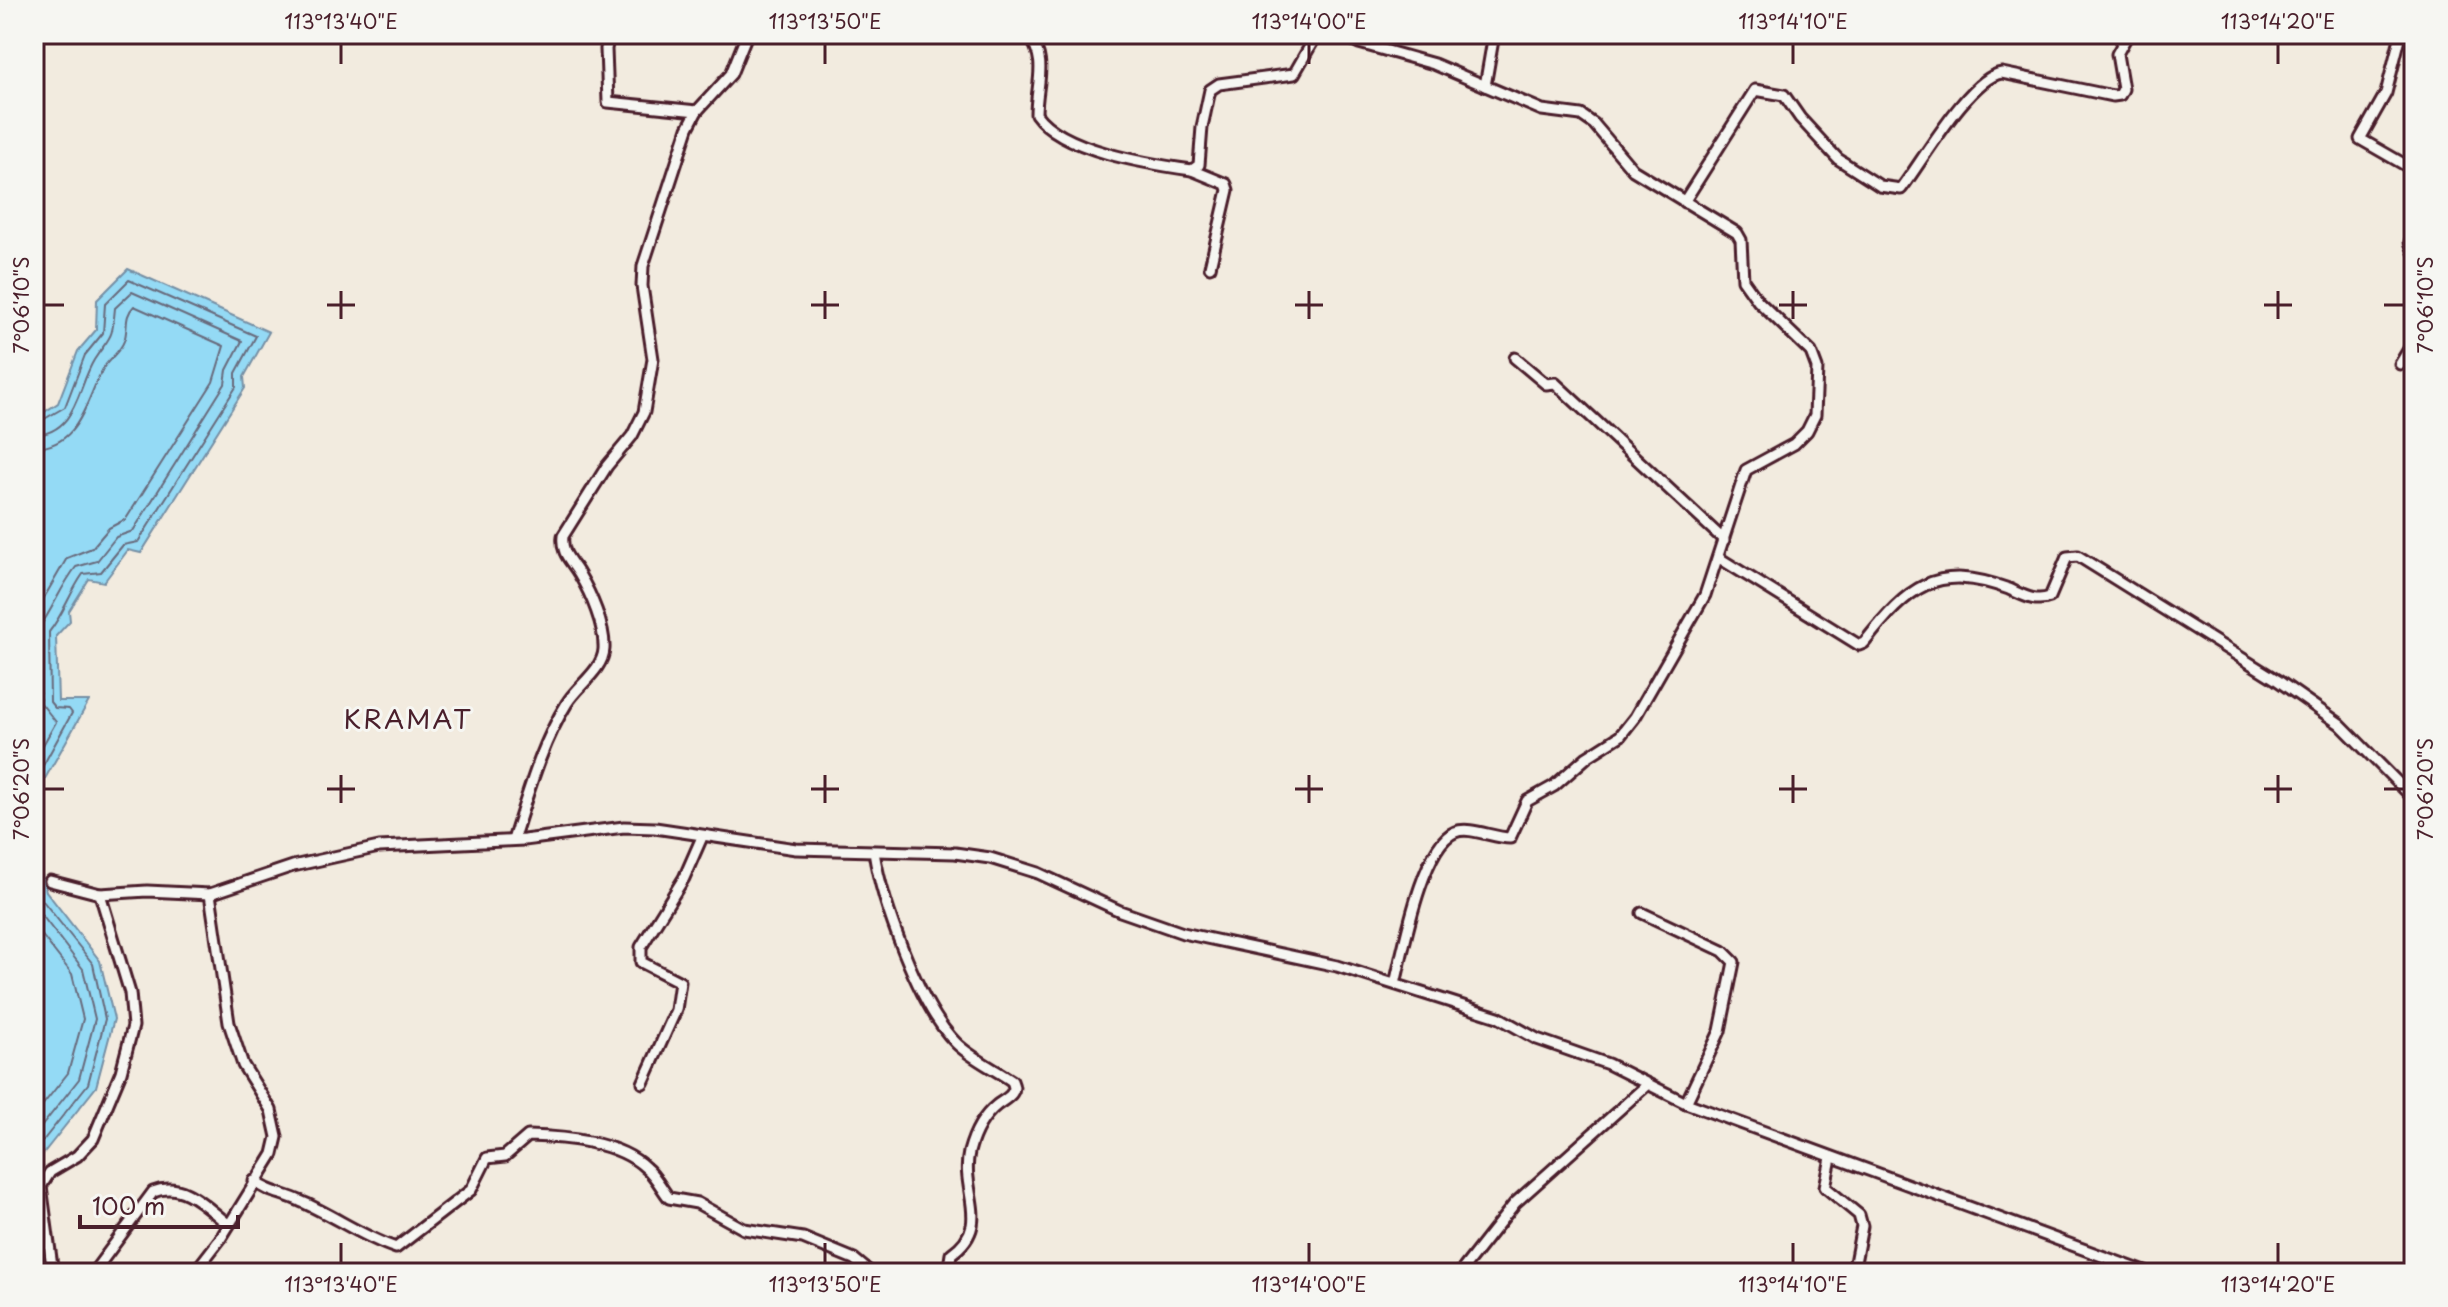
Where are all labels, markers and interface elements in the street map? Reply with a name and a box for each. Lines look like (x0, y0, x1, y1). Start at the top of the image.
text: 113°13'40"E (284, 6, 398, 36)
text: 113°13'50"E (768, 6, 882, 36)
text: 113°14'00"E (1251, 6, 1367, 36)
text: 113°14'10"E (1738, 6, 1848, 36)
text: 113°14'20"E (2221, 6, 2335, 36)
text: 7°06'10"S (6, 256, 36, 354)
text: 7°06'10"S (2410, 256, 2440, 354)
district label: KRAMAT (343, 699, 473, 738)
text: 7°06'20"S (6, 738, 36, 840)
text: 7°06'20"S (2410, 738, 2440, 840)
scale bar (80, 1179, 238, 1229)
text: 100 m (92, 1187, 165, 1223)
text: 113°13'40"E (284, 1269, 398, 1299)
text: 113°13'50"E (768, 1269, 882, 1299)
text: 113°14'00"E (1251, 1269, 1367, 1299)
text: 113°14'10"E (1738, 1269, 1848, 1299)
text: 113°14'20"E (2221, 1269, 2335, 1299)

